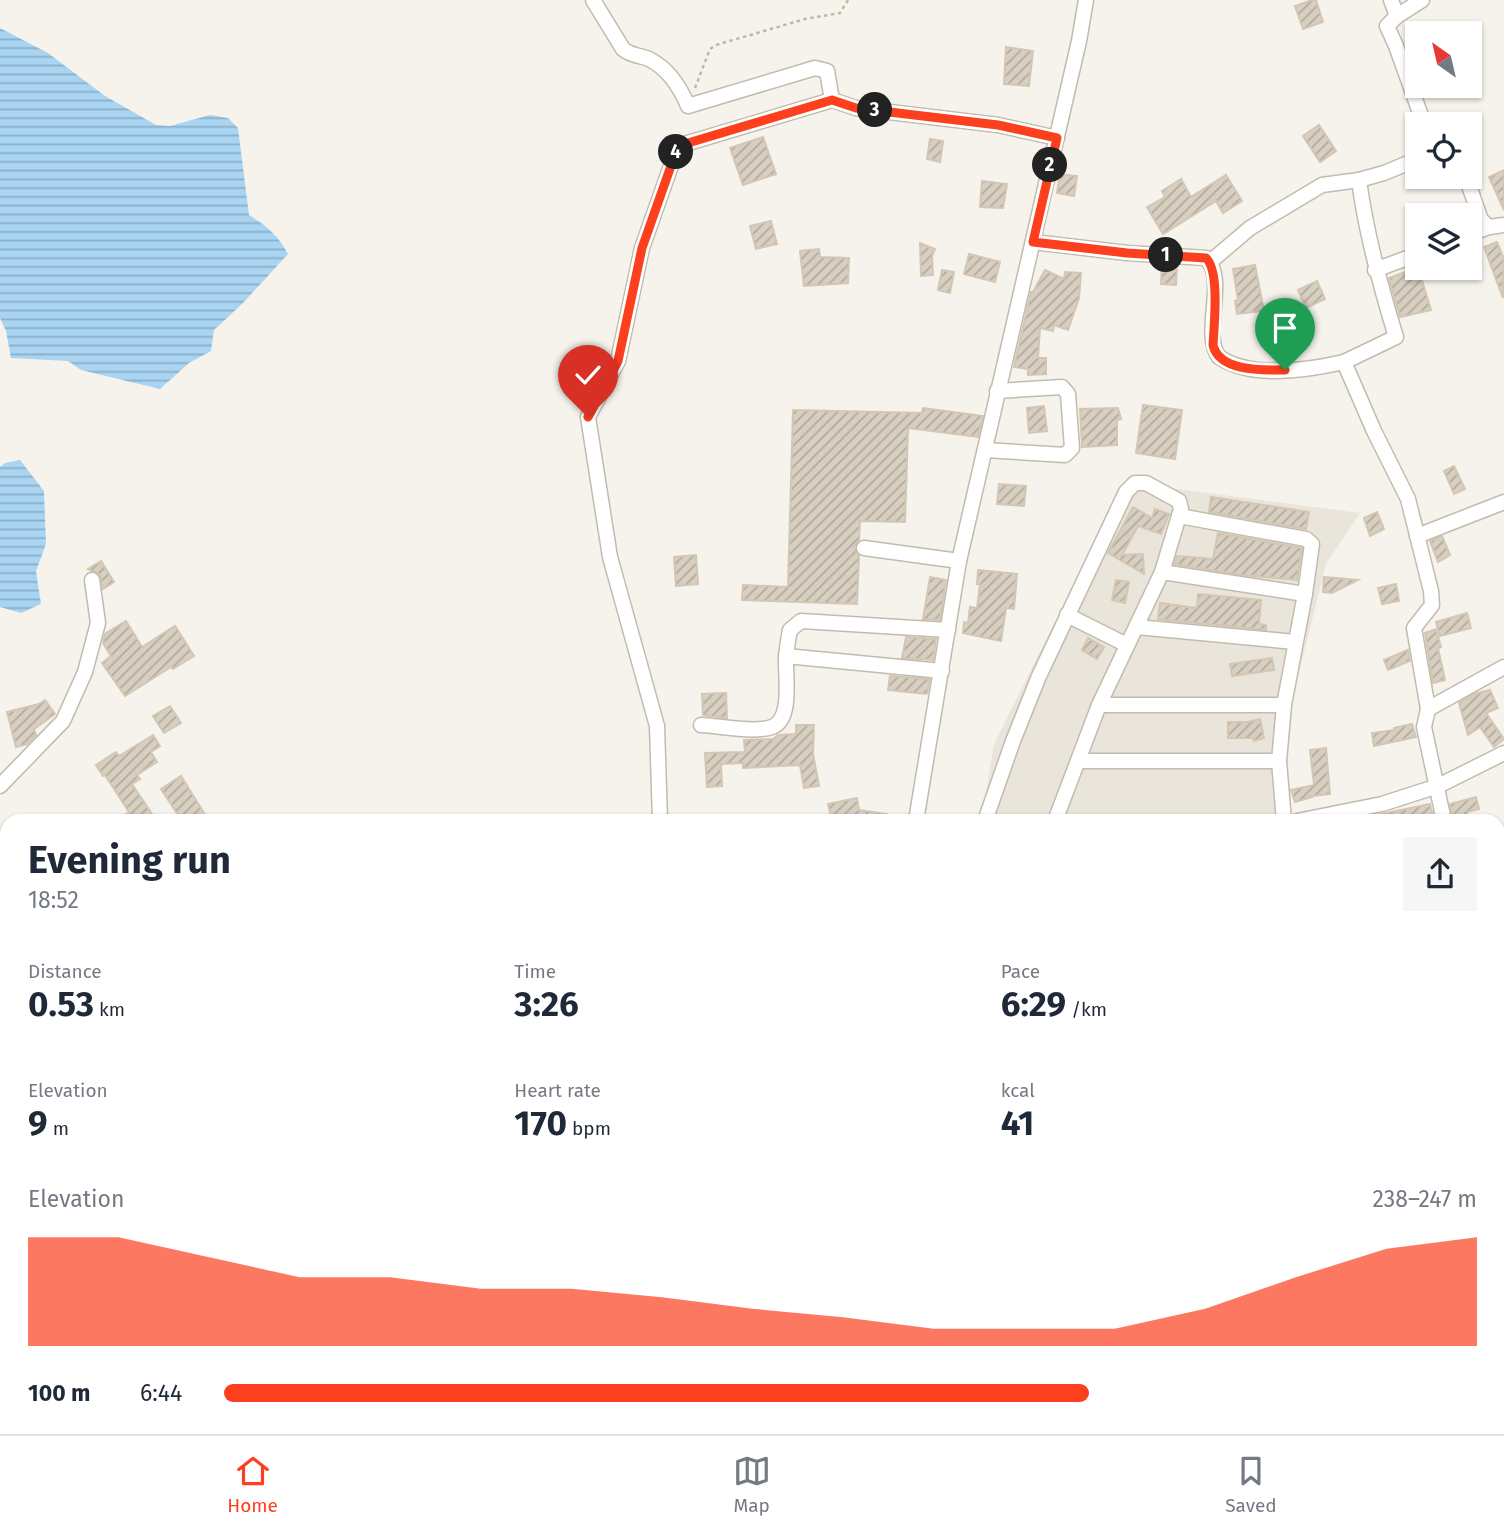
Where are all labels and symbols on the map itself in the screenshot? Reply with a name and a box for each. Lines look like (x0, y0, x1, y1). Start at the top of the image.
north arrow (1405, 21, 1482, 98)
pin: 3 (858, 92, 892, 128)
pin: 4 (658, 134, 694, 170)
pin: 2 (1032, 148, 1068, 182)
pin: 1 (1148, 238, 1184, 272)
pin (1255, 298, 1315, 370)
pin (558, 345, 618, 417)

